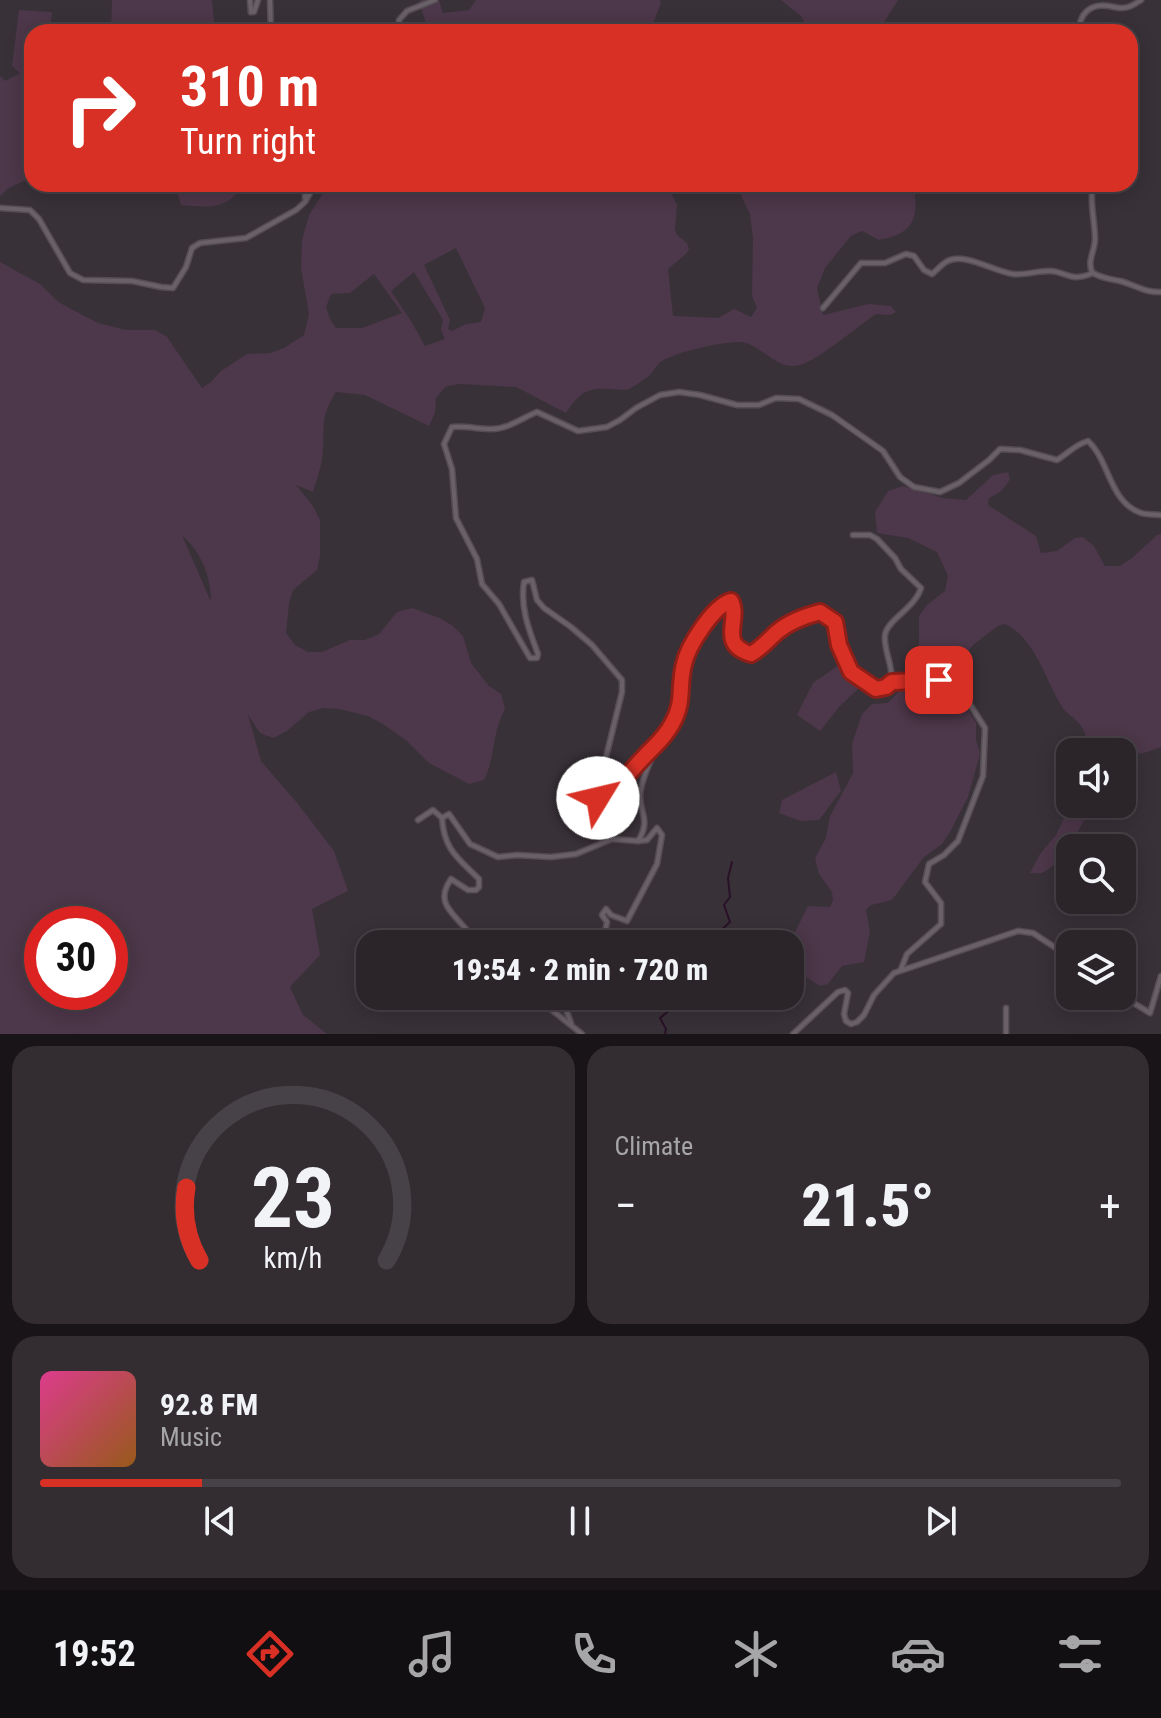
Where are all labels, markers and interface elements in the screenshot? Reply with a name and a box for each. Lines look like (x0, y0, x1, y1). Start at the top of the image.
text: 310 m (180, 54, 319, 120)
icon: right (48, 56, 152, 160)
text: Turn right (180, 121, 316, 163)
pin (905, 646, 973, 714)
icon: arrive (917, 658, 961, 702)
map controls (1056, 738, 1136, 1010)
button: sound (1056, 738, 1136, 818)
position arrow (556, 756, 640, 840)
button: search (1056, 834, 1136, 914)
speed limit sign: 30 (24, 906, 128, 1010)
button: layers (1056, 930, 1136, 1010)
text: 19:54 · 2 min · 720 m (452, 952, 708, 987)
text: Climate (615, 1131, 693, 1161)
text: 23 (251, 1150, 335, 1247)
text: 21.5° (801, 1170, 934, 1241)
text: − (615, 1180, 637, 1232)
text: + (1099, 1180, 1121, 1232)
text: km/h (264, 1241, 323, 1275)
text: 92.8 FM (160, 1387, 258, 1422)
text: Music (160, 1422, 222, 1452)
icon: previous (198, 1499, 242, 1543)
icon: pause (558, 1499, 602, 1543)
icon: next (919, 1499, 963, 1543)
icon: directions (242, 1626, 298, 1682)
icon: music (404, 1626, 460, 1682)
icon: phone (566, 1626, 622, 1682)
icon: climate (728, 1626, 784, 1682)
icon: car (890, 1626, 946, 1682)
icon: filters (1052, 1626, 1108, 1682)
text: 19:52 (53, 1633, 136, 1675)

